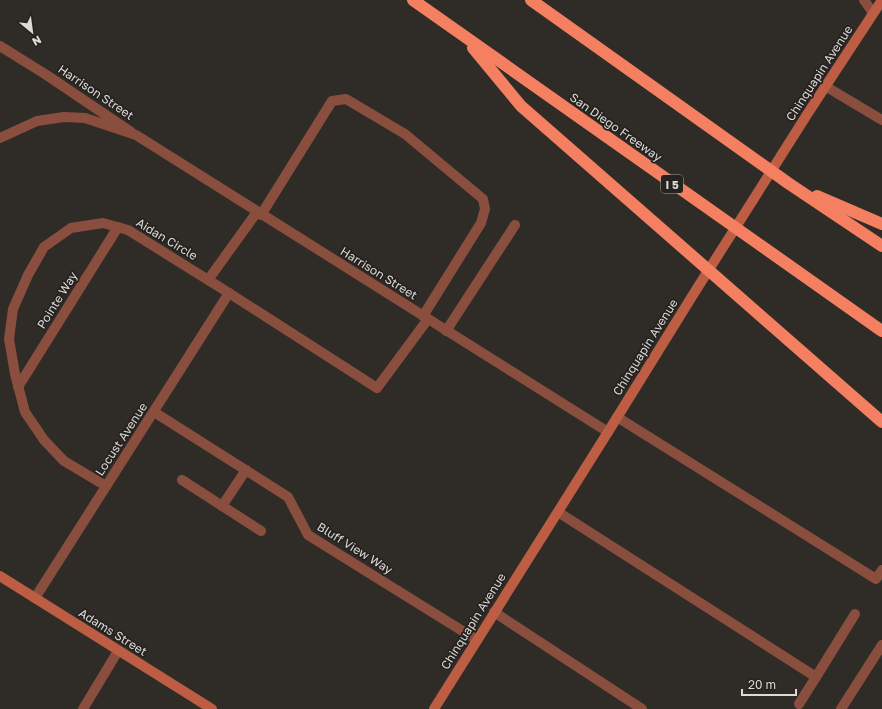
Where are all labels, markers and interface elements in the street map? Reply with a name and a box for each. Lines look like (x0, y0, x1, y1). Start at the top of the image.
north arrow (12, 12, 52, 52)
street label: Chinquapin Avenue (783, 22, 856, 124)
text: N (30, 33, 44, 49)
street label: Harrison Street (55, 61, 137, 123)
street label: San Diego Freeway (567, 90, 665, 165)
road number: I 5 (661, 175, 683, 193)
street label: Aidan Circle (134, 215, 200, 263)
street label: Harrison Street (338, 243, 420, 303)
street label: Pointe Way (34, 268, 81, 331)
street label: Chinquapin Avenue (609, 296, 681, 398)
street label: Locust Avenue (92, 400, 150, 478)
street label: Bluff View Way (314, 519, 396, 577)
street label: Chinquapin Avenue (437, 570, 509, 672)
street label: Adams Street (76, 605, 150, 659)
scale bar (742, 671, 796, 697)
text: 20 m (748, 677, 776, 692)

